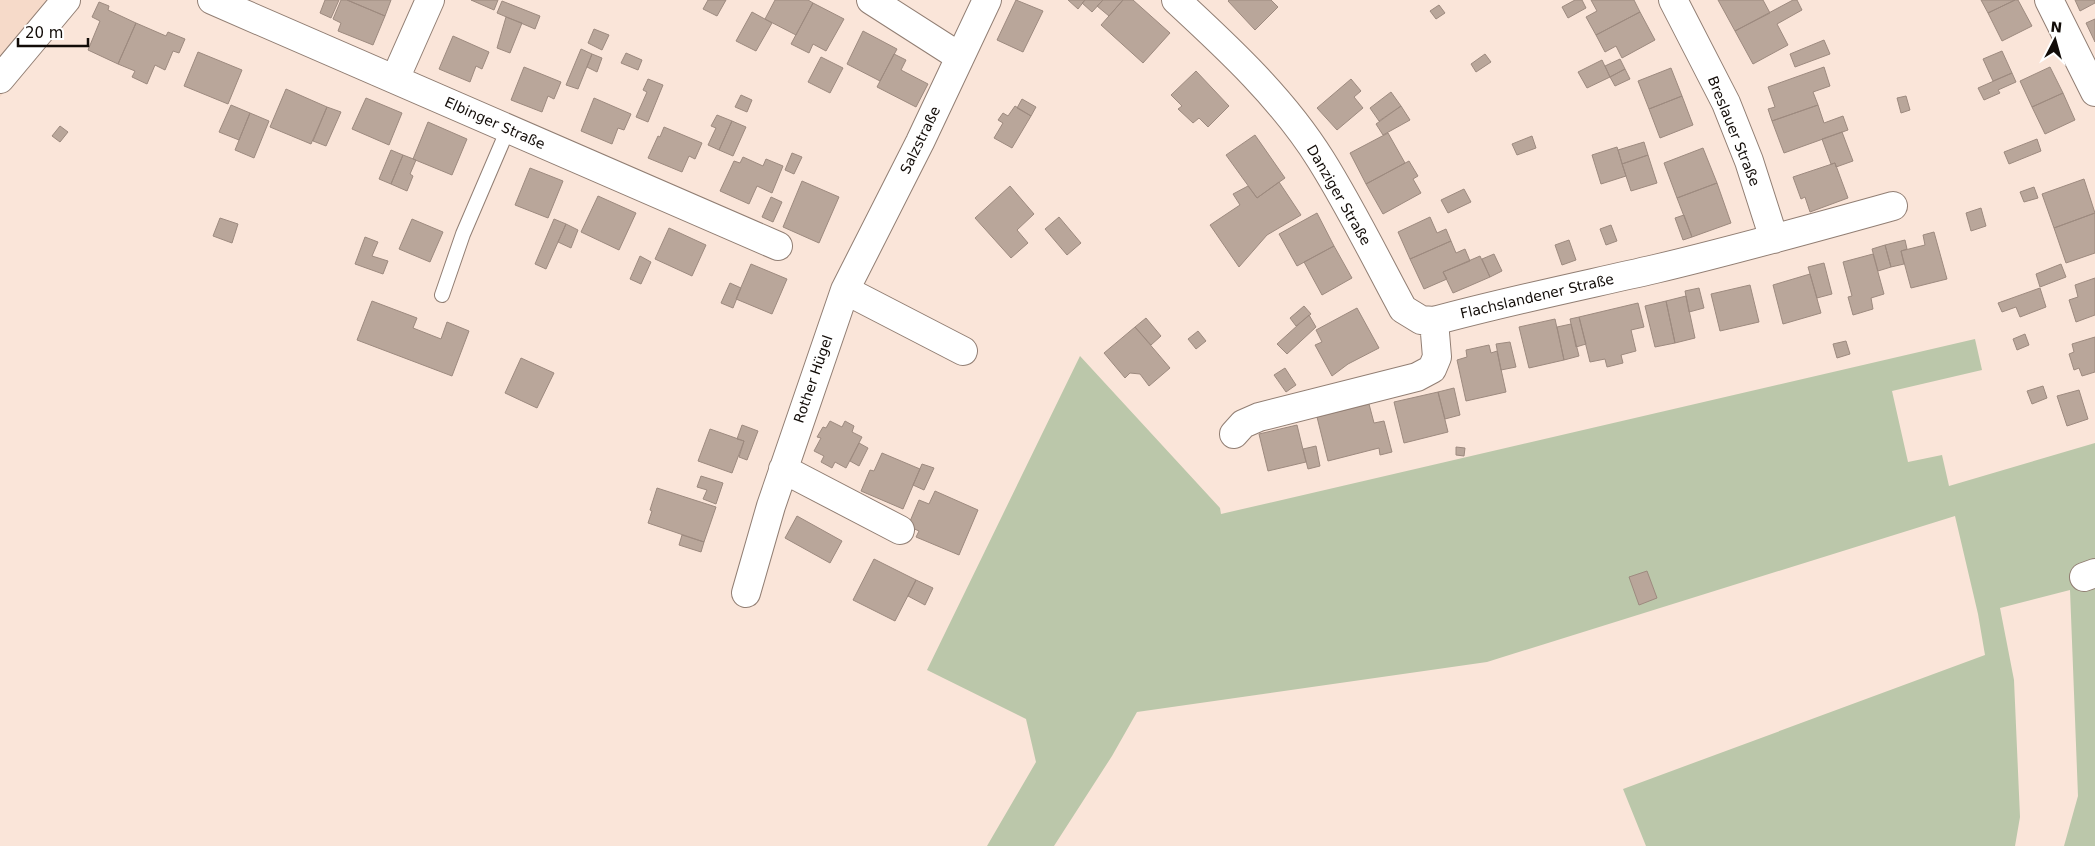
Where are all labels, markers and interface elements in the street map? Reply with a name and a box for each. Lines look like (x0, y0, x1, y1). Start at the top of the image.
scale bar (18, 15, 88, 47)
north arrow (2030, 15, 2080, 65)
text: N (2050, 19, 2063, 36)
text: 20 m (25, 24, 63, 42)
street label: Breslauer Straße (1705, 74, 1763, 188)
street label: Elbinger Straße (442, 94, 548, 152)
street label: Salzstraße (897, 104, 943, 176)
street label: Danziger Straße (1304, 142, 1374, 248)
street label: Flachslandener Straße (1459, 271, 1615, 321)
street label: Rother Hügel (791, 333, 835, 425)

